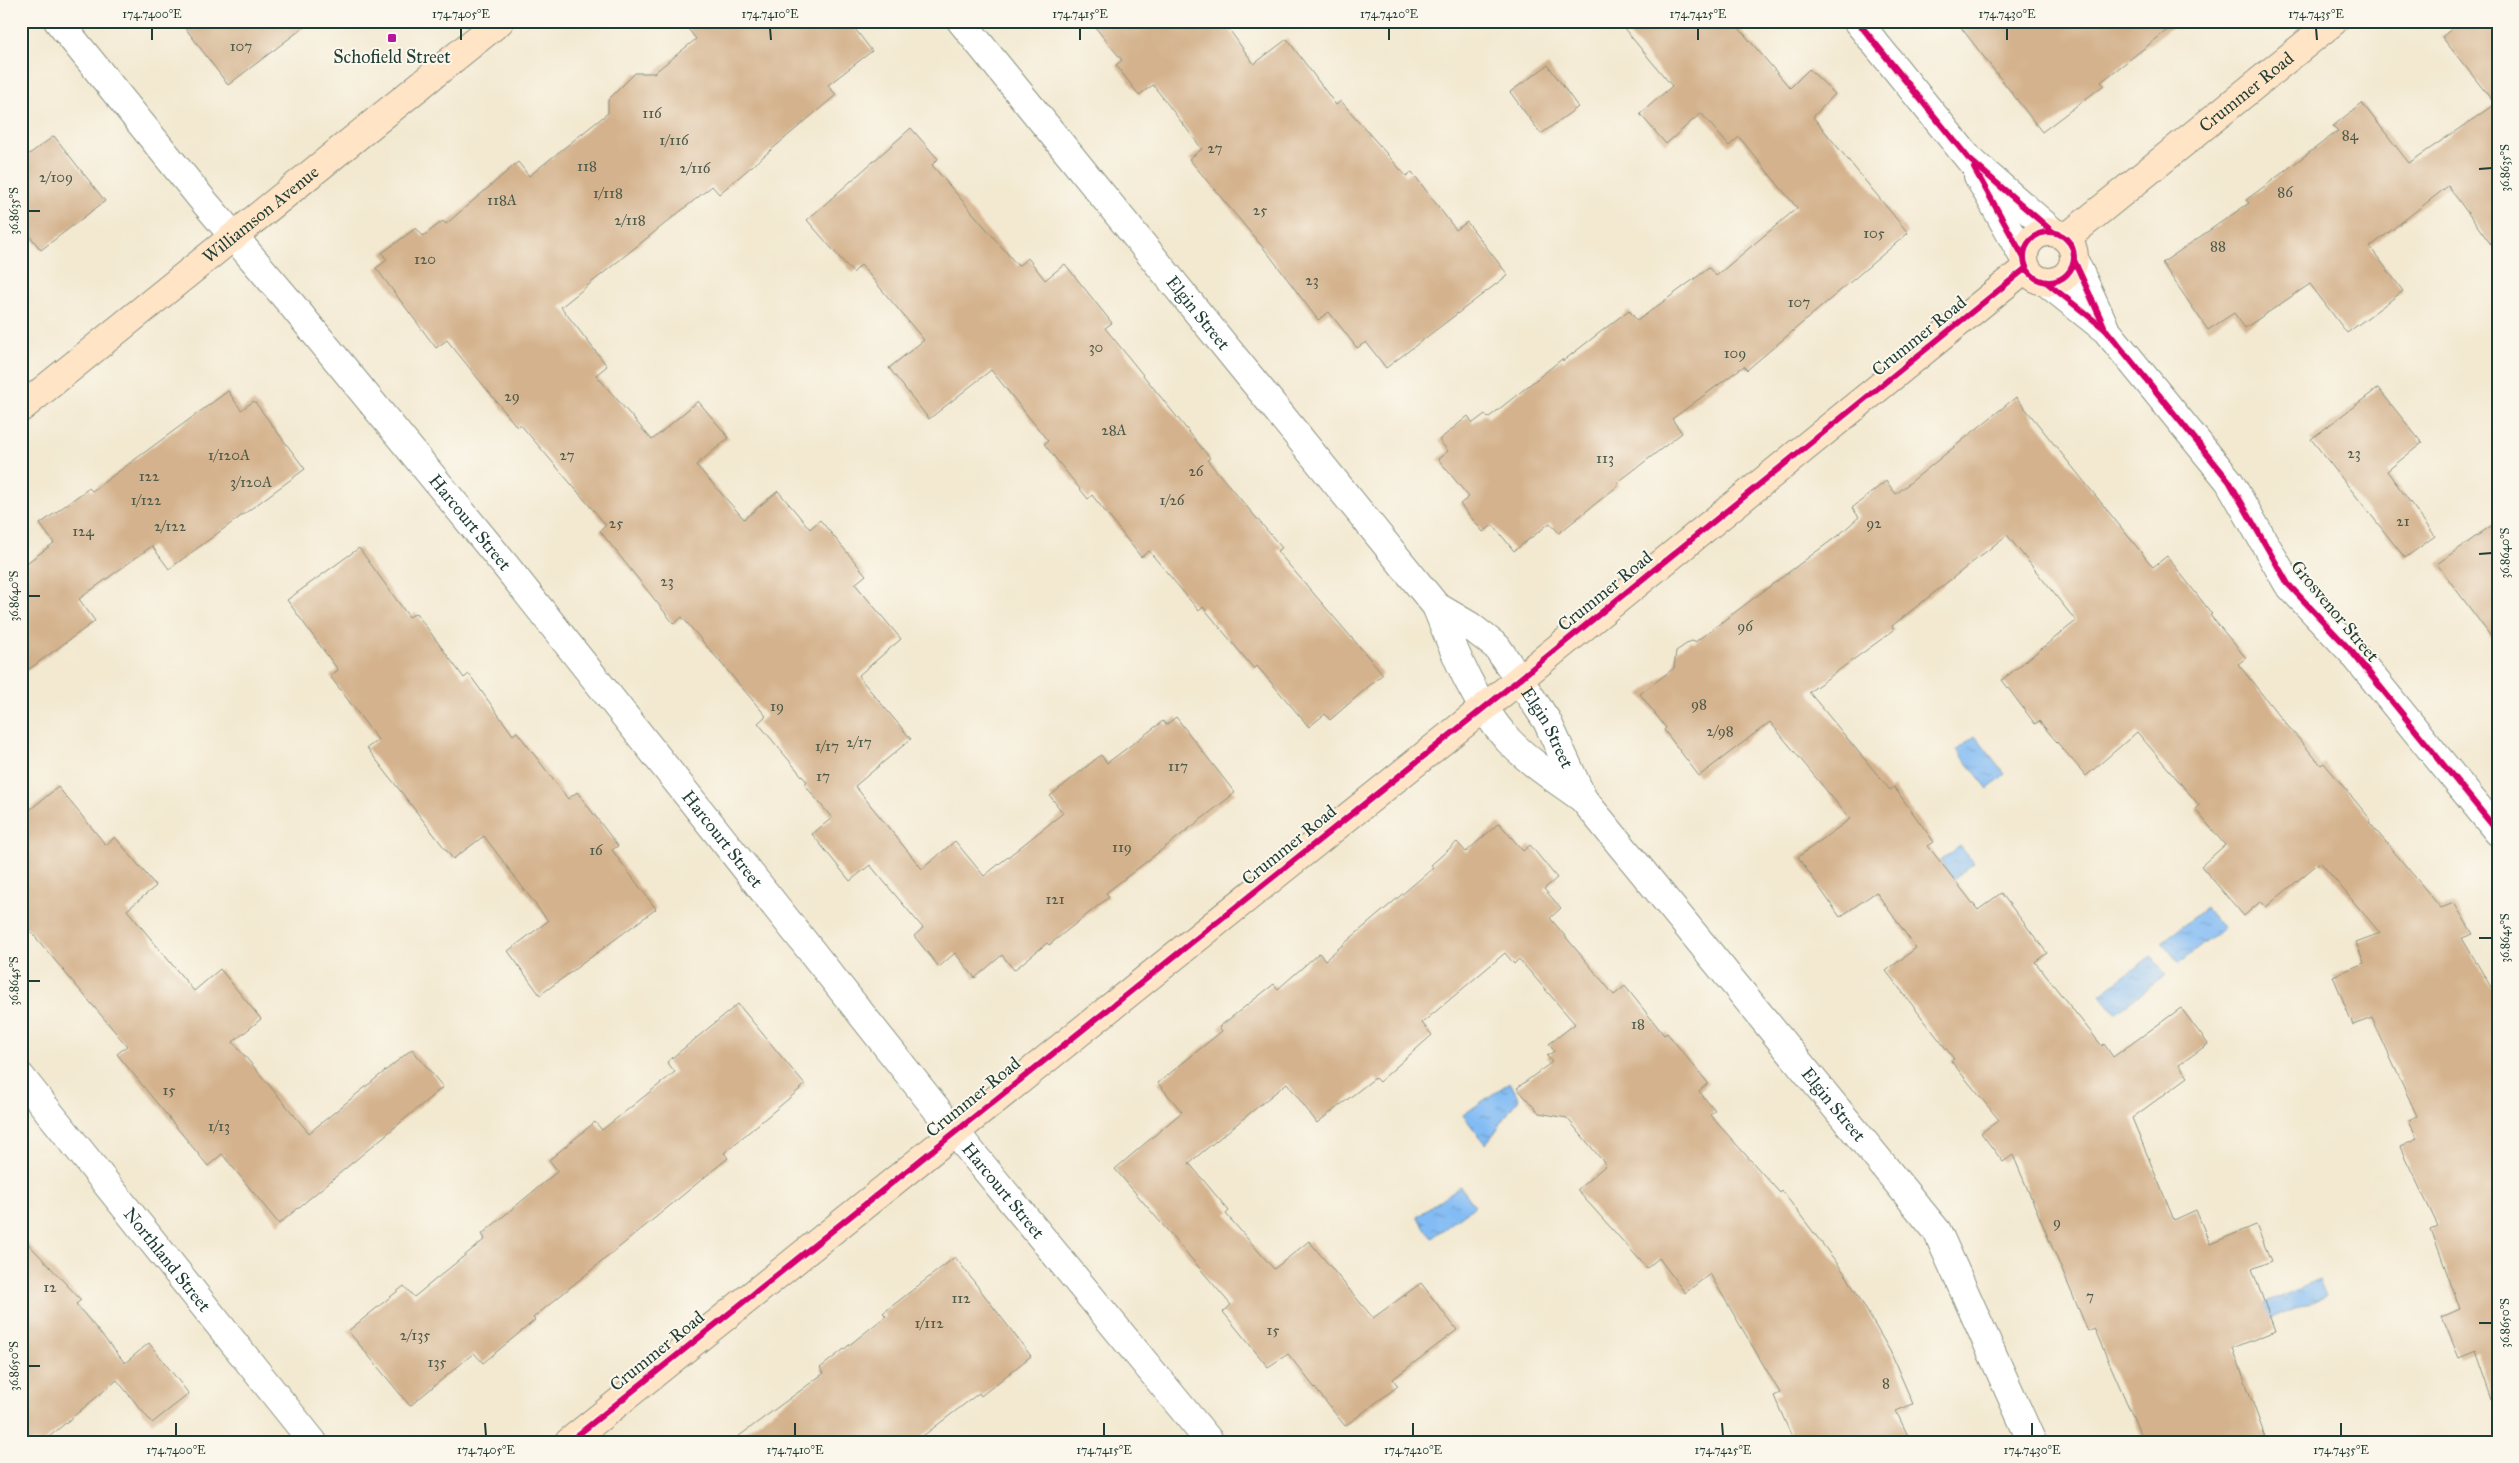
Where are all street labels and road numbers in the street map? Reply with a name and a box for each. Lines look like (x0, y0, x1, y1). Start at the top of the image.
street label: Crummer Road (2195, 47, 2298, 137)
street label: Williamson Avenue (198, 161, 323, 268)
street label: Elgin Street (1161, 271, 1235, 355)
street label: Crummer Road (1867, 291, 1971, 381)
street label: Harcourt Street (424, 470, 516, 576)
street label: Crummer Road (1553, 546, 1657, 636)
street label: Grosvenor Street (2286, 556, 2384, 667)
street label: Elgin Street (1516, 683, 1579, 772)
street label: Harcourt Street (677, 786, 768, 893)
street label: Crummer Road (1237, 800, 1341, 890)
street label: Crummer Road (921, 1052, 1025, 1142)
street label: Elgin Street (1797, 1063, 1871, 1147)
street label: Harcourt Street (957, 1138, 1050, 1244)
street label: Northland Street (119, 1203, 216, 1317)
street label: Crummer Road (605, 1306, 709, 1396)

